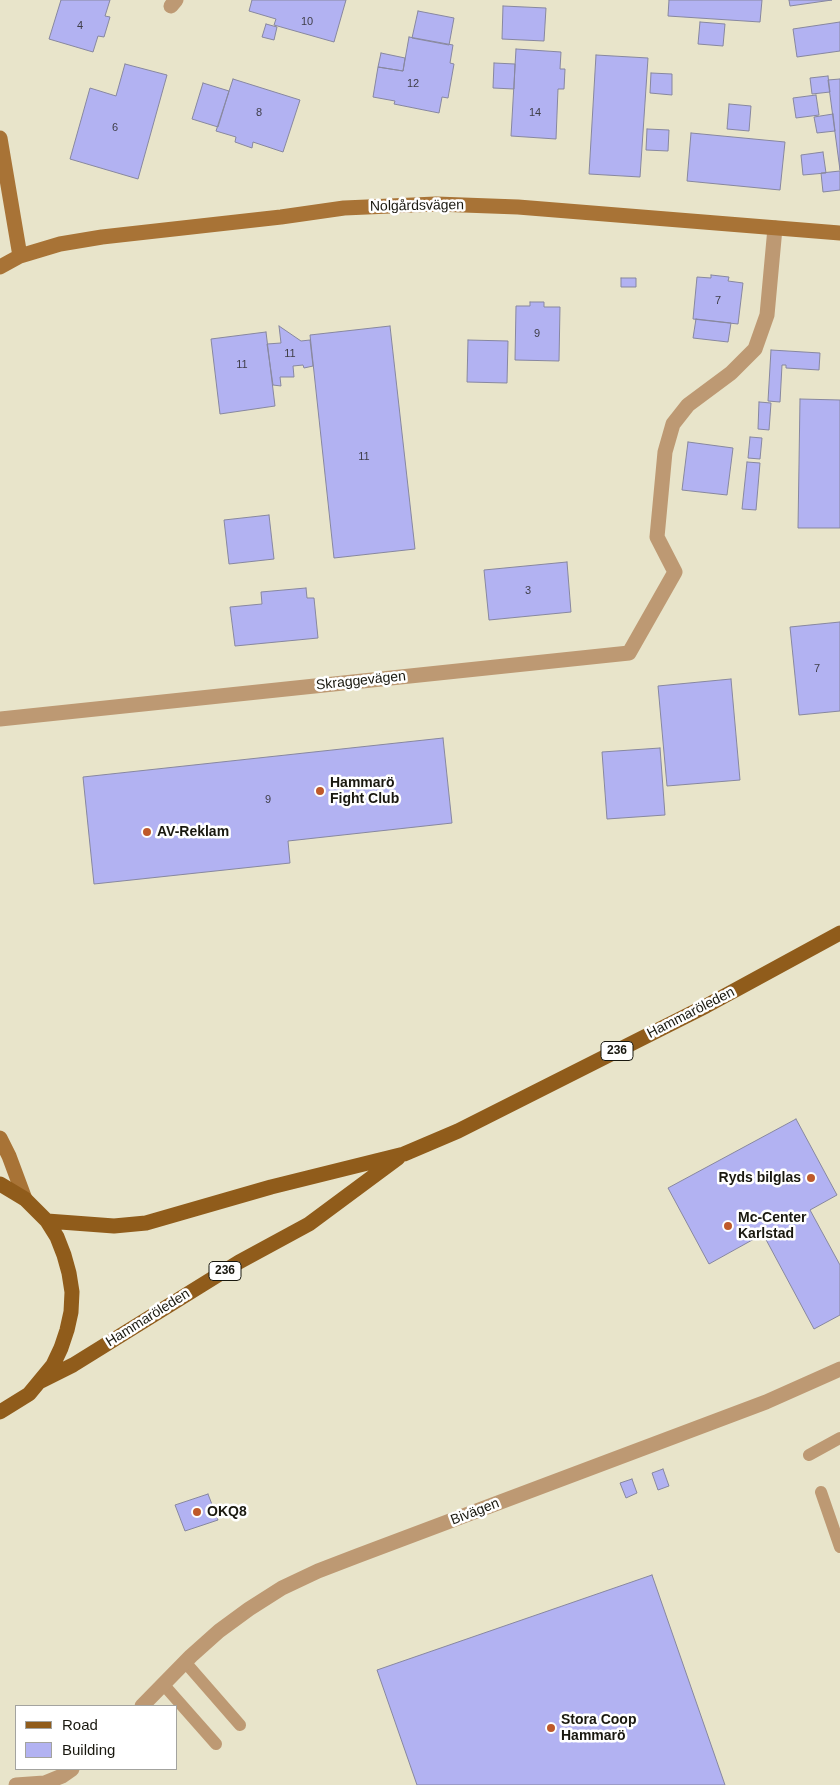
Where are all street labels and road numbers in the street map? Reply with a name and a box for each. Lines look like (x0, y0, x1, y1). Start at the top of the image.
street label: Nolgårdsvägen (370, 197, 464, 215)
street label: Skraggevägen (315, 668, 407, 694)
street label: Hammaröleden (645, 984, 737, 1042)
road number: 236 (601, 1042, 633, 1060)
road number: 236 (209, 1262, 241, 1280)
street label: Hammaröleden (103, 1286, 193, 1350)
street label: Bivägen (448, 1495, 502, 1529)

